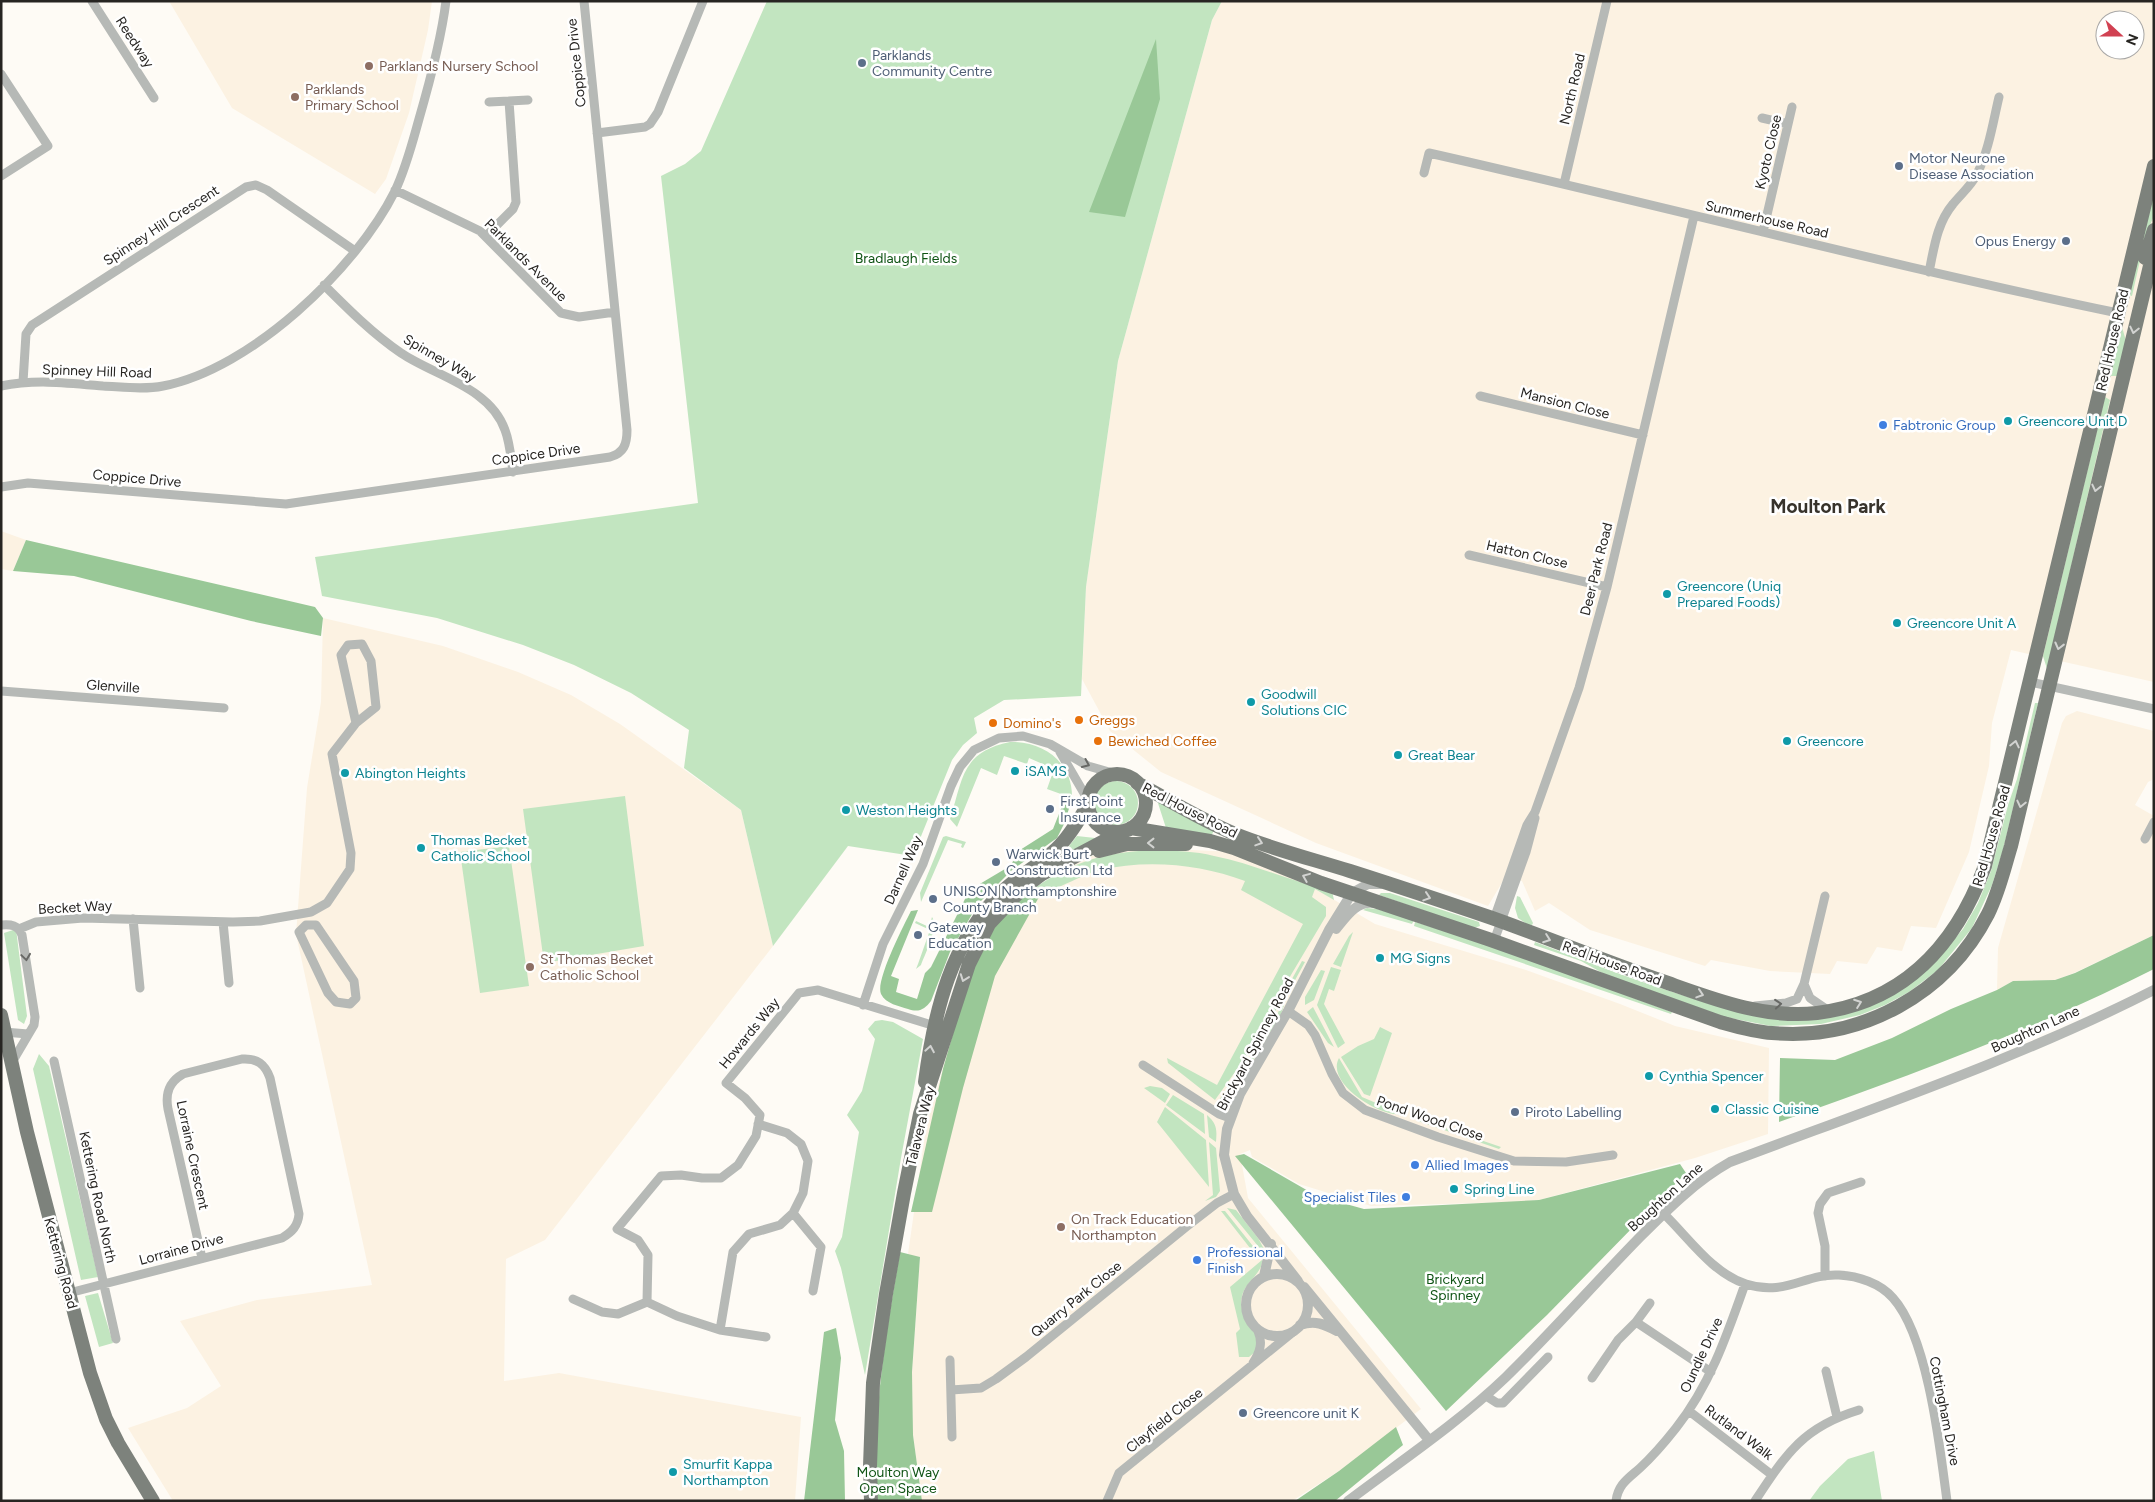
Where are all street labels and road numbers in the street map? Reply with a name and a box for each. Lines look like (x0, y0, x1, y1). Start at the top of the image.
street label: Reedway (112, 14, 158, 72)
street label: Coppice Drive (563, 17, 590, 108)
street label: North Road (1556, 52, 1589, 126)
street label: Kyoto Close (1752, 113, 1785, 191)
street label: Spinney Hill Crescent (100, 182, 222, 269)
street label: Summerhouse Road (1703, 197, 1830, 242)
street label: Parklands Avenue (481, 215, 571, 306)
street label: Red House Road (2092, 287, 2133, 393)
street label: Spinney Way (400, 331, 480, 386)
street label: Spinney Hill Road (42, 361, 152, 382)
street label: Mansion Close (1518, 384, 1612, 423)
street label: Coppice Drive (491, 440, 582, 469)
street label: Coppice Drive (92, 466, 182, 491)
street label: Deer Park Road (1577, 521, 1616, 617)
street label: Hatton Close (1485, 537, 1570, 572)
street label: Glenville (86, 676, 141, 697)
street label: Red House Road (1139, 779, 1240, 842)
street label: Red House Road (1969, 784, 2014, 889)
street label: Darnell Way (881, 832, 926, 907)
street label: Becket Way (38, 897, 113, 918)
street label: Red House Road (1560, 938, 1664, 989)
street label: Brickyard Spinney Road (1213, 975, 1298, 1114)
street label: Howards Way (716, 994, 784, 1072)
street label: Boughton Lane (1988, 1002, 2082, 1057)
street label: Talavera Way (902, 1084, 939, 1168)
street label: Pond Wood Close (1374, 1092, 1486, 1145)
street label: Lorraine Crescent (173, 1099, 212, 1211)
street label: Kettering Road North (75, 1130, 120, 1265)
street label: Boughton Lane (1624, 1159, 1707, 1235)
street label: Kettering Road (40, 1216, 81, 1311)
street label: Lorraine Drive (137, 1230, 225, 1269)
street label: Quarry Park Close (1028, 1257, 1125, 1341)
street label: Oundle Drive (1677, 1314, 1726, 1396)
street label: Cottingham Drive (1926, 1355, 1963, 1467)
street label: Clayfield Close (1123, 1384, 1206, 1457)
street label: Rutland Walk (1701, 1401, 1776, 1464)

